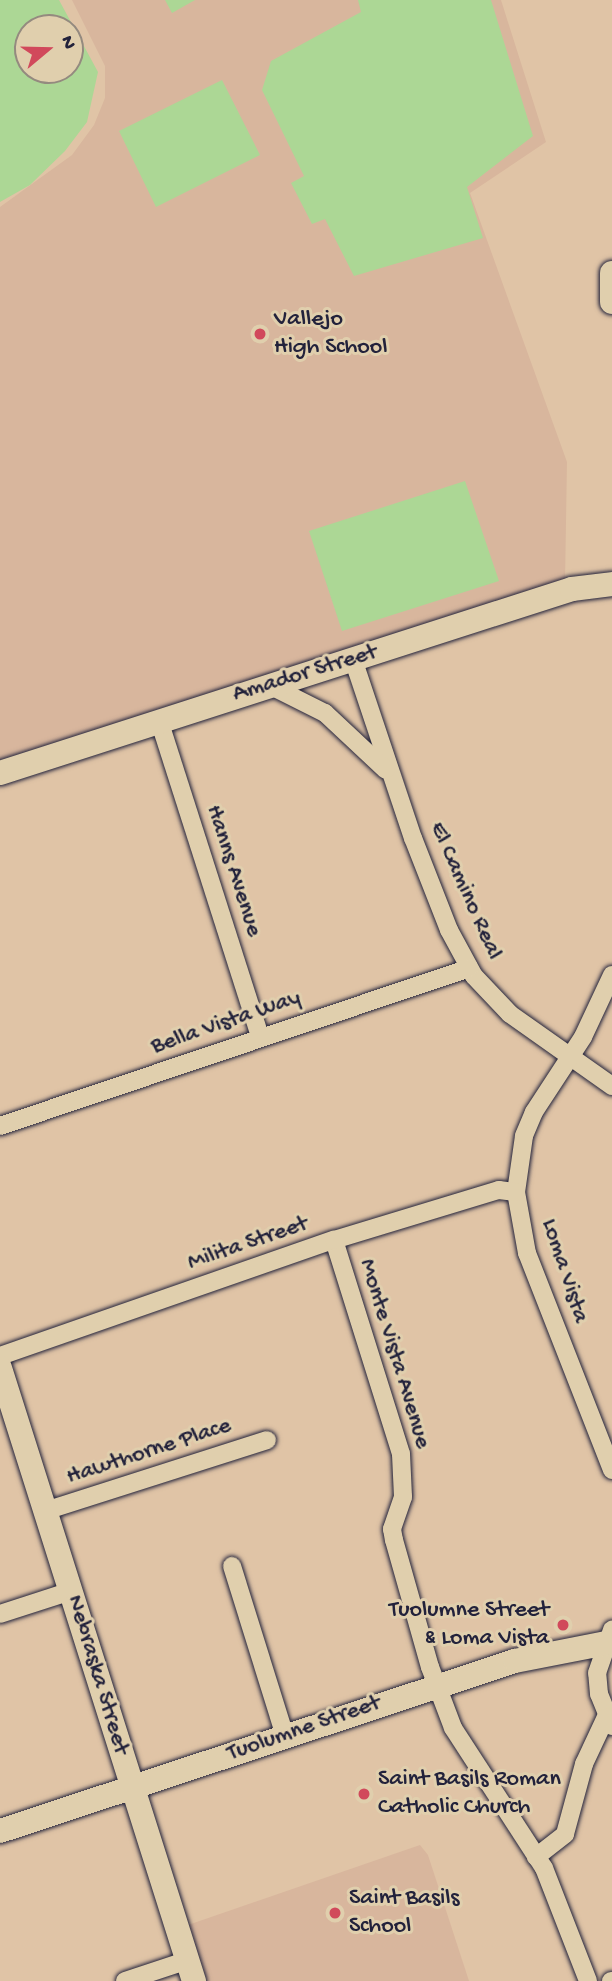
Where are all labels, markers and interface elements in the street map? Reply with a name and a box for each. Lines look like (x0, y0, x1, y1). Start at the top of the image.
north arrow (14, 14, 84, 84)
text: N (55, 33, 80, 52)
place label: Vallejo High School (274, 306, 388, 362)
marker: Vallejo High School (252, 326, 268, 342)
street label: Amador Street (229, 638, 381, 710)
street label: Hanns Avenue (198, 802, 268, 940)
street label: El Camino Real (422, 818, 508, 964)
street label: Bella Vista Way (148, 984, 304, 1062)
street label: Milita Street (184, 1210, 312, 1278)
street label: Loma Vista (534, 1215, 594, 1327)
street label: Monte Vista Avenue (351, 1256, 437, 1452)
street label: Hawthorne Place (63, 1412, 235, 1492)
street label: Nebraska Street (59, 1592, 135, 1758)
place label: Tuolumne Street & Loma Vista (389, 1597, 549, 1653)
marker: Tuolumne Street & Loma Vista (555, 1617, 571, 1633)
street label: Tuolumne Street (224, 1689, 384, 1769)
place label: Saint Basils Roman Catholic Church (378, 1766, 561, 1822)
marker: Saint Basils Roman Catholic Church (356, 1786, 372, 1802)
place label: Saint Basils School (349, 1885, 459, 1941)
marker: Saint Basils School (327, 1905, 343, 1921)

